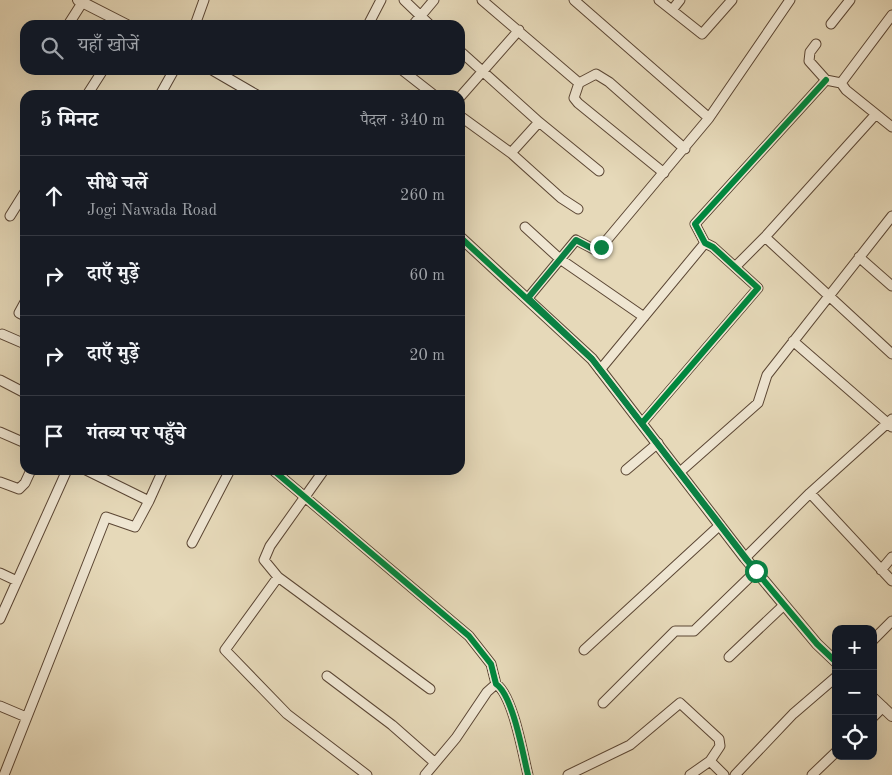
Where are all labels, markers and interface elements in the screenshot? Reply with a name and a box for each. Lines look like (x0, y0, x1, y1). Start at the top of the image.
search box (20, 20, 465, 75)
icon: search (38, 34, 66, 62)
text: यहाँ खोजें (78, 37, 139, 56)
text: 5 मिनट (40, 110, 98, 131)
text: पैदल · 340 m (360, 113, 445, 129)
text: सीधे चलें (87, 175, 147, 194)
icon: ahead (40, 182, 68, 210)
text: 260 m (400, 188, 445, 204)
text: Jogi Nawada Road (87, 203, 217, 219)
route end (590, 236, 613, 259)
icon: right (40, 262, 68, 290)
text: दाएँ मुड़ें (87, 265, 139, 284)
text: 60 m (409, 268, 445, 284)
icon: right (40, 342, 68, 370)
text: दाएँ मुड़ें (87, 345, 139, 364)
text: 20 m (409, 348, 445, 364)
icon: arrive (40, 422, 68, 450)
text: गंतव्य पर पहुँचे (87, 425, 186, 444)
route start (745, 560, 768, 583)
map controls (832, 625, 877, 760)
button: + (832, 625, 877, 670)
button: − (832, 670, 877, 715)
button: locate (832, 715, 877, 760)

